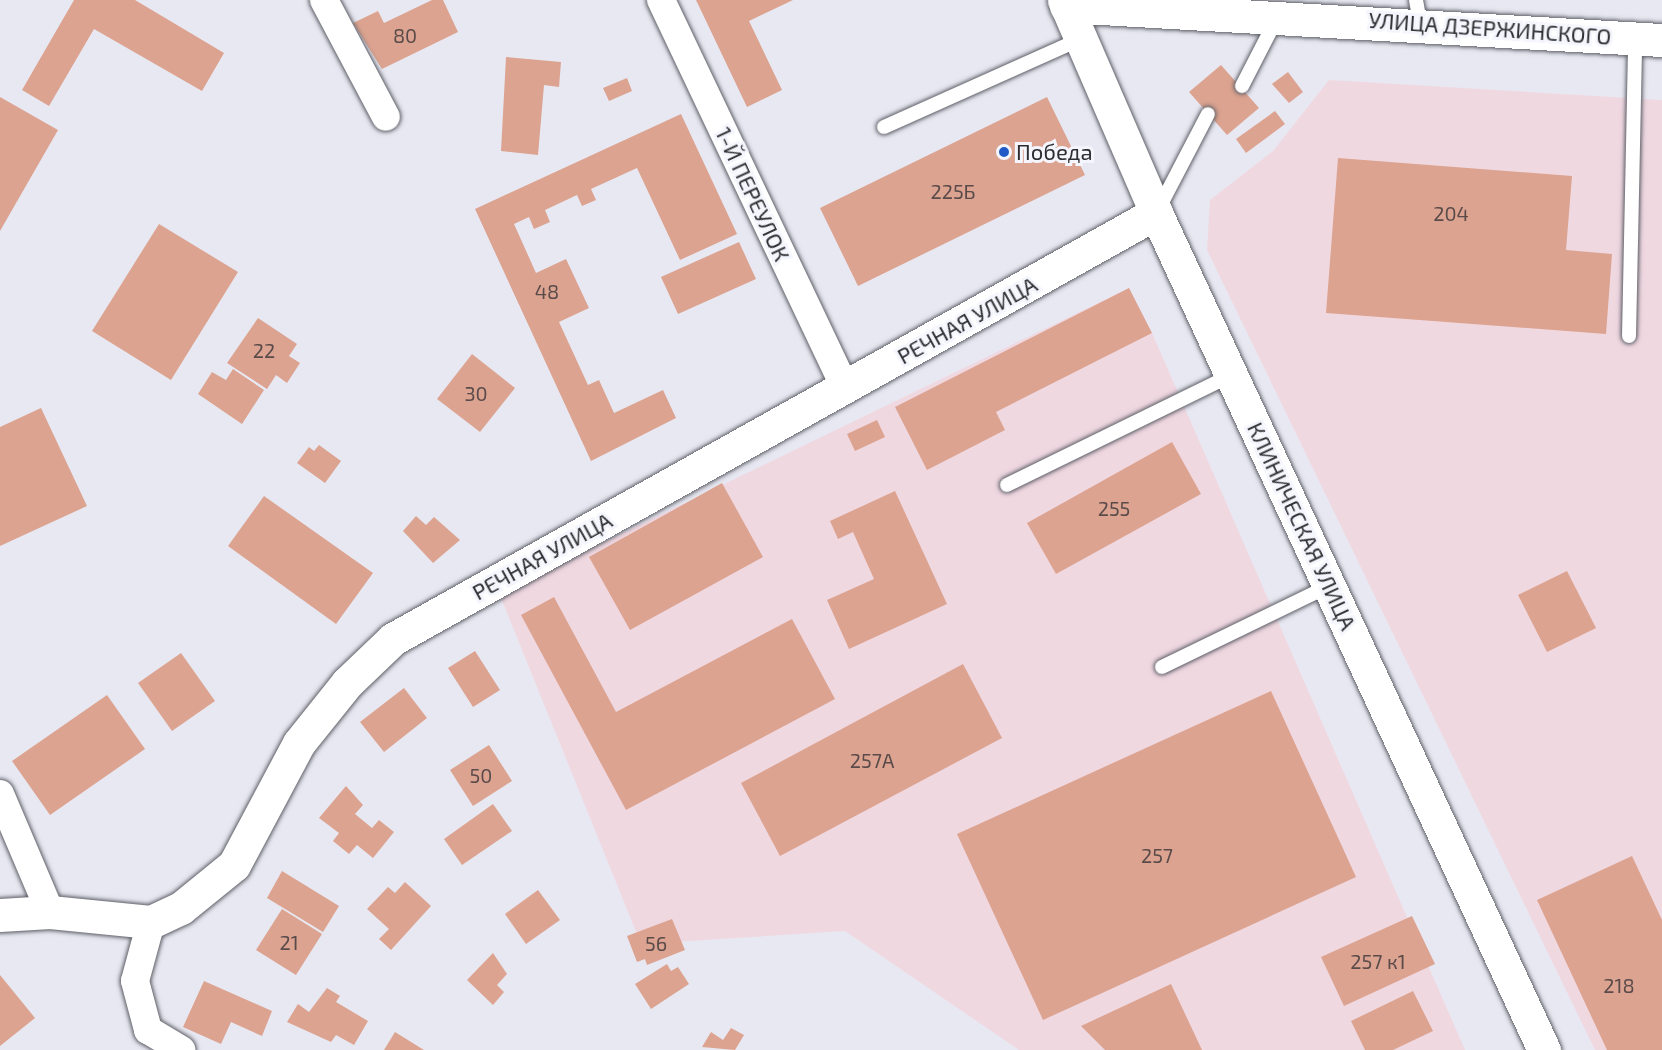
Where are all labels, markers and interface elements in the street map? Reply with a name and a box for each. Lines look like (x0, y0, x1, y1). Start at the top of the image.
street label: УЛИЦА ДЗЕРЖИНСКОГО (1368, 6, 1612, 50)
house number: 80 (393, 23, 417, 47)
street label: 1-Й ПЕРЕУЛОК (710, 123, 796, 265)
place label: Победа (1016, 139, 1093, 165)
marker: Победа (997, 145, 1011, 159)
house number: 225Б (930, 179, 976, 203)
house number: 204 (1433, 201, 1469, 225)
street label: РЕЧНАЯ УЛИЦА (893, 271, 1041, 369)
house number: 48 (535, 279, 559, 303)
house number: 22 (253, 338, 275, 362)
house number: 30 (464, 381, 488, 405)
street label: КЛИНИЧЕСКАЯ УЛИЦА (1242, 418, 1362, 634)
house number: 255 (1098, 496, 1130, 520)
street label: РЕЧНАЯ УЛИЦА (468, 507, 616, 605)
house number: 257А (850, 748, 894, 772)
house number: 50 (470, 763, 492, 787)
house number: 257 (1141, 843, 1173, 867)
house number: 21 (279, 930, 299, 954)
house number: 56 (645, 931, 667, 955)
house number: 257 к1 (1350, 949, 1406, 973)
house number: 218 (1603, 973, 1635, 997)

